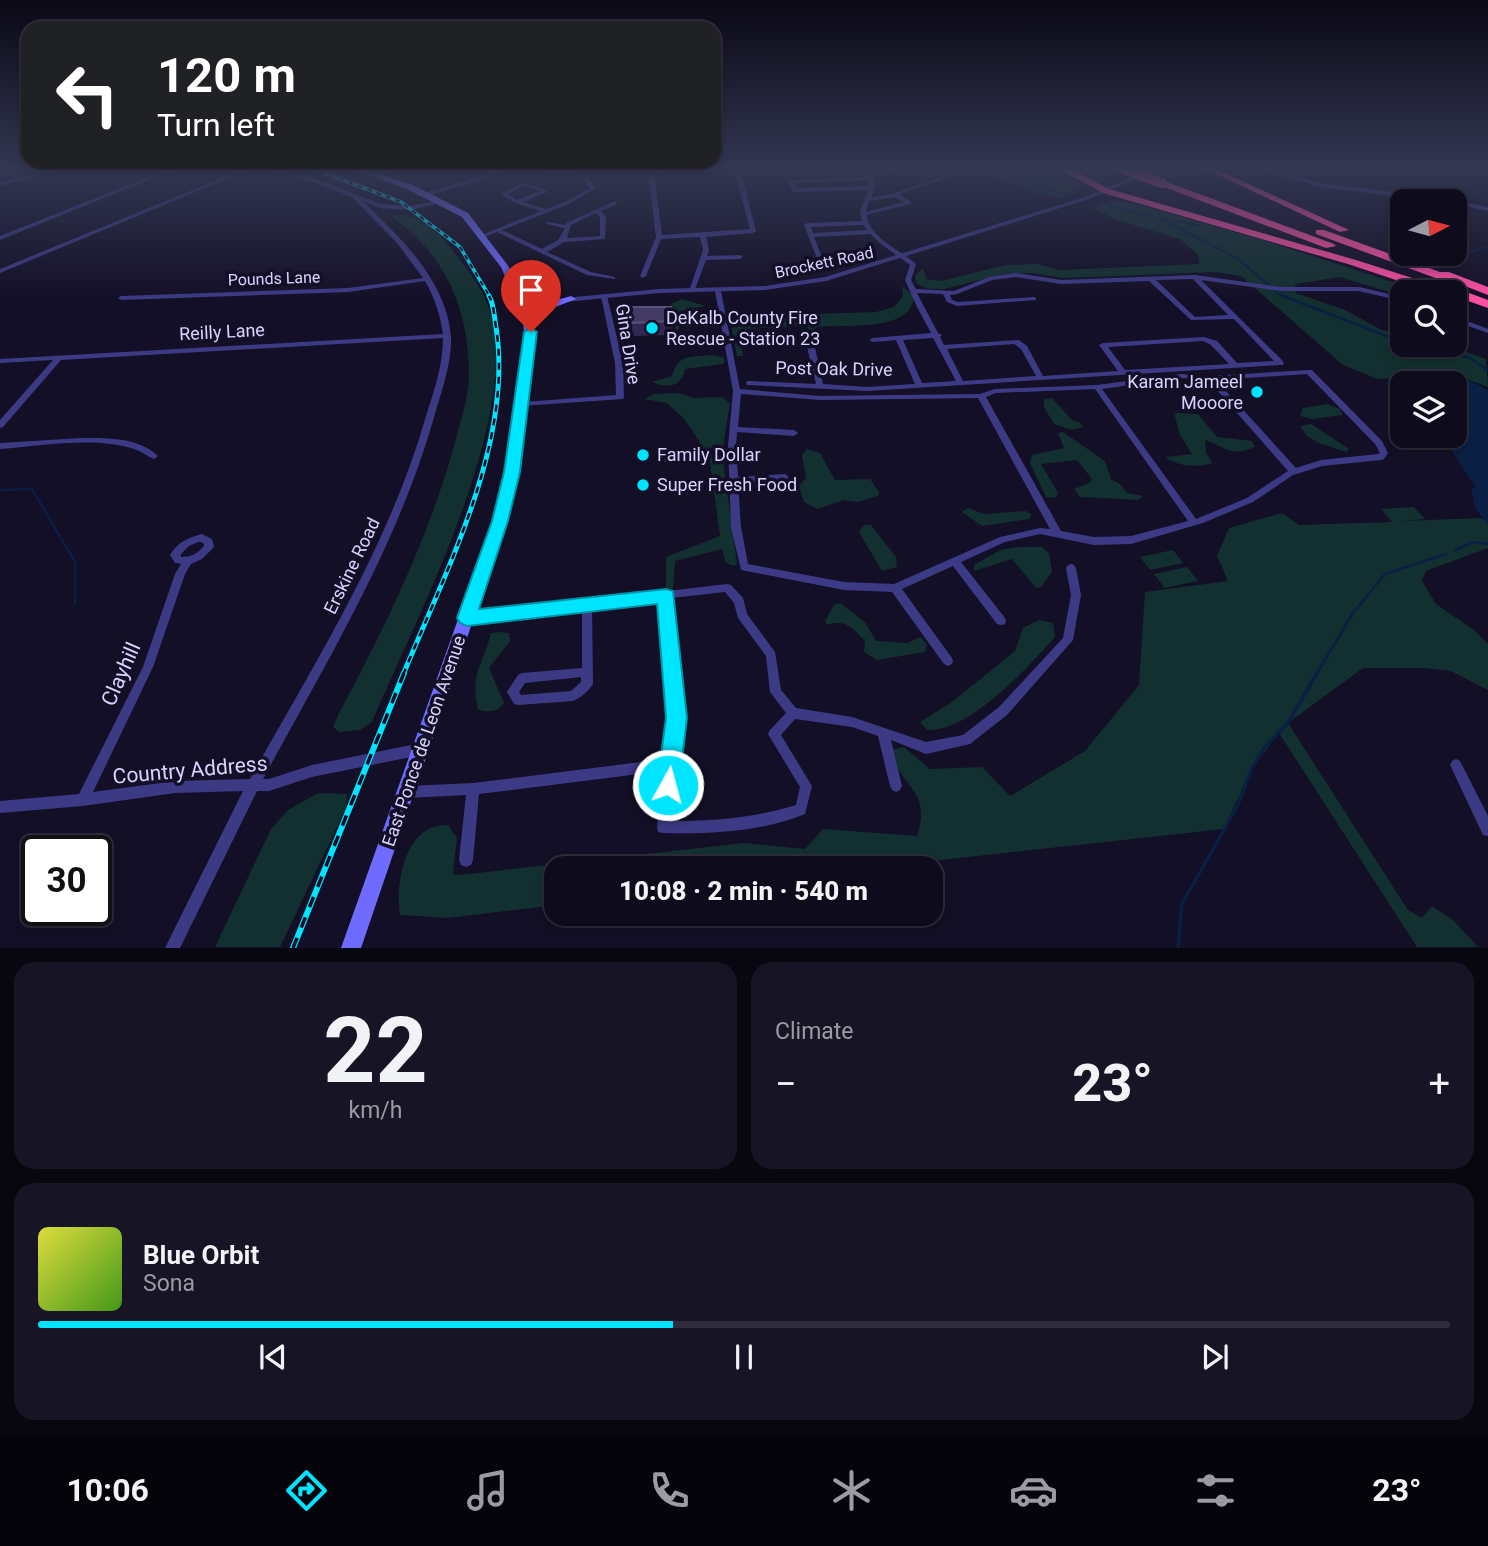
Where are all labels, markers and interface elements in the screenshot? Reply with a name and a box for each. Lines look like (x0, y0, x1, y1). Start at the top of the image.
text: 120 m (157, 47, 296, 104)
icon: left (42, 49, 133, 140)
text: Turn left (157, 106, 275, 144)
north arrow (1390, 189, 1466, 266)
map controls (1390, 189, 1467, 448)
street label: Brockett Road (773, 243, 875, 282)
pin (501, 260, 561, 332)
street label: Pounds Lane (227, 267, 321, 290)
icon: arrive (512, 271, 550, 309)
button: search (1390, 280, 1467, 357)
street label: Gina Drive (612, 302, 645, 386)
place label: DeKalb County Fire Rescue - Station 23 (666, 307, 820, 349)
street label: Reilly Lane (179, 319, 265, 344)
marker: DeKalb County Fire Rescue - Station 23 (644, 320, 660, 336)
street label: Post Oak Drive (775, 357, 893, 380)
place label: Karam Jameel Mooore (1127, 371, 1243, 413)
button: layers (1390, 371, 1467, 448)
marker: Karam Jameel Mooore (1249, 384, 1265, 400)
place label: Family Dollar (657, 444, 761, 465)
marker: Family Dollar (635, 447, 651, 463)
place label: Super Fresh Food (657, 474, 797, 495)
marker: Super Fresh Food (635, 477, 651, 493)
street label: Erskine Road (319, 514, 384, 617)
street label: East Ponce de Leon Avenue (378, 633, 470, 849)
street label: Clayhill (96, 639, 146, 709)
position arrow (631, 748, 705, 822)
street label: Country Address (112, 751, 268, 789)
speed limit sign: 30 (21, 835, 112, 926)
text: 10:08 · 2 min · 540 m (619, 876, 868, 906)
text: 22 (323, 998, 428, 1104)
text: Climate (775, 1018, 854, 1045)
text: 23° (1072, 1053, 1153, 1114)
text: − (775, 1062, 797, 1106)
text: + (1428, 1062, 1450, 1106)
text: km/h (349, 1097, 403, 1124)
text: Blue Orbit (143, 1240, 259, 1270)
text: Sona (143, 1270, 195, 1297)
icon: previous (254, 1338, 292, 1376)
icon: pause (725, 1338, 763, 1376)
icon: next (1196, 1338, 1234, 1376)
icon: directions (282, 1466, 331, 1515)
icon: music (463, 1466, 512, 1515)
icon: phone (645, 1466, 694, 1515)
icon: climate (827, 1466, 876, 1515)
icon: car (1009, 1466, 1058, 1515)
icon: filters (1191, 1466, 1240, 1515)
text: 10:06 (66, 1471, 149, 1509)
text: 23° (1372, 1471, 1422, 1509)

